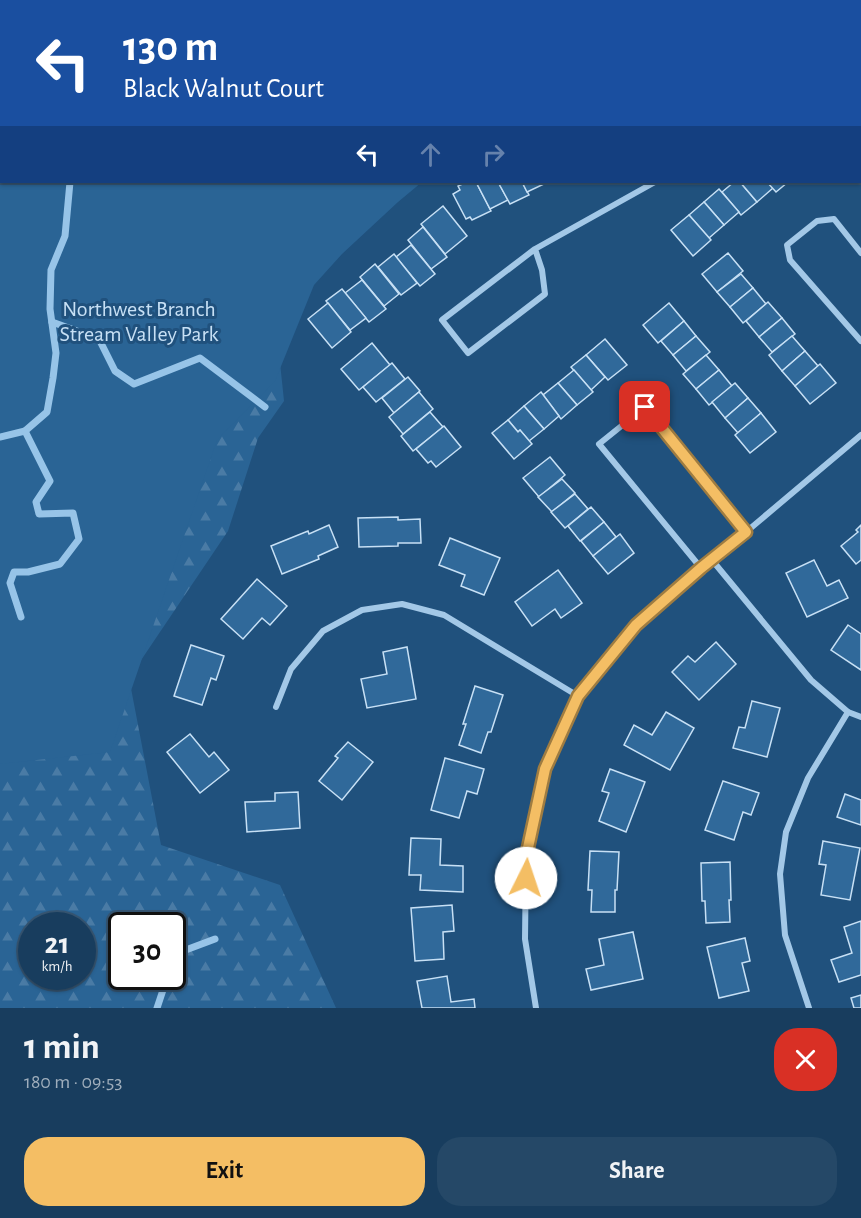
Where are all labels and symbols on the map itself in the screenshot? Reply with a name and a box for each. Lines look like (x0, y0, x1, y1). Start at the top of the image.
park label: Northwest Branch Stream Valley Park (59, 298, 219, 345)
pin (619, 381, 670, 432)
position arrow (494, 846, 558, 910)
speed limit sign: 30 (108, 912, 186, 990)

